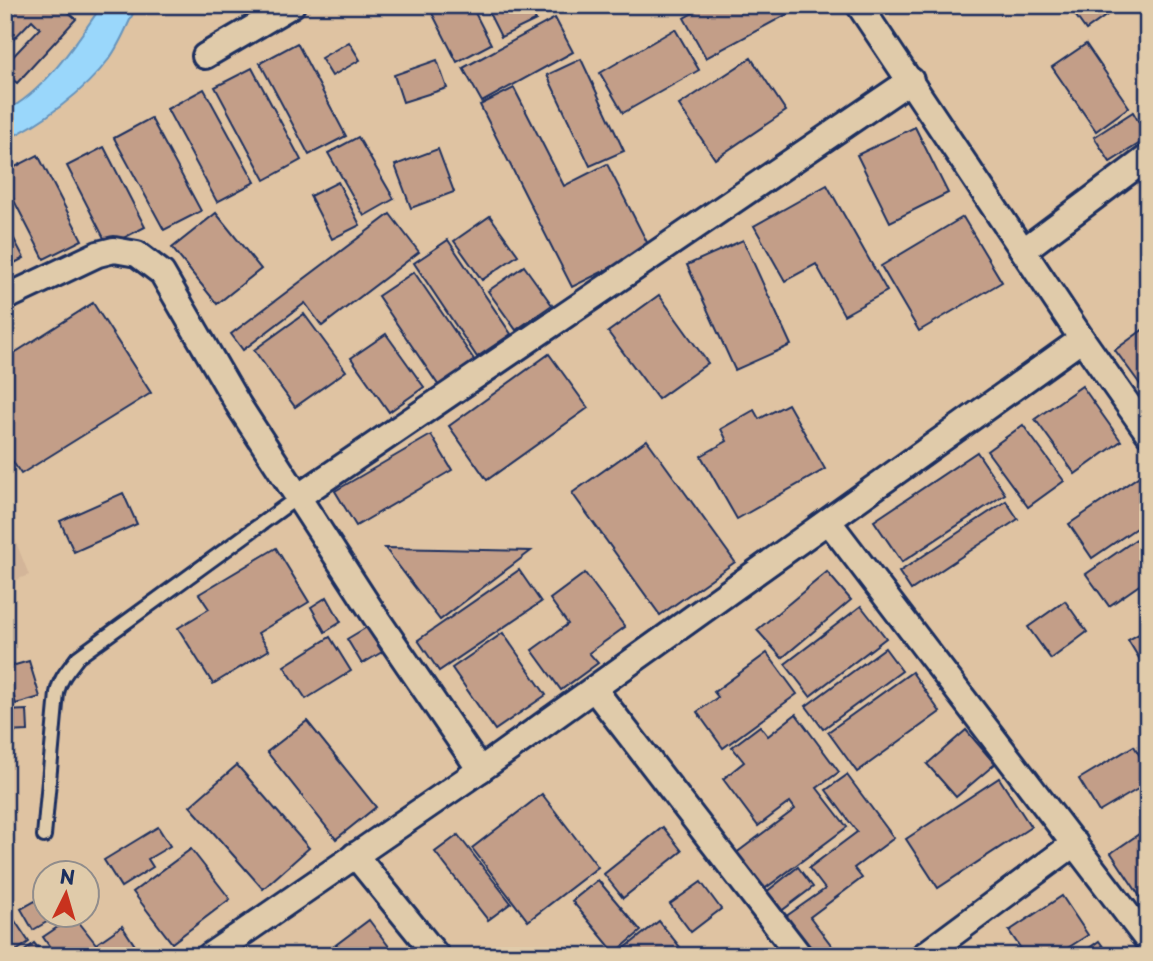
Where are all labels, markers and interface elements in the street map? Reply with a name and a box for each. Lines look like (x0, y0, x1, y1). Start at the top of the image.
north arrow (32, 860, 102, 930)
text: N (59, 861, 76, 891)

